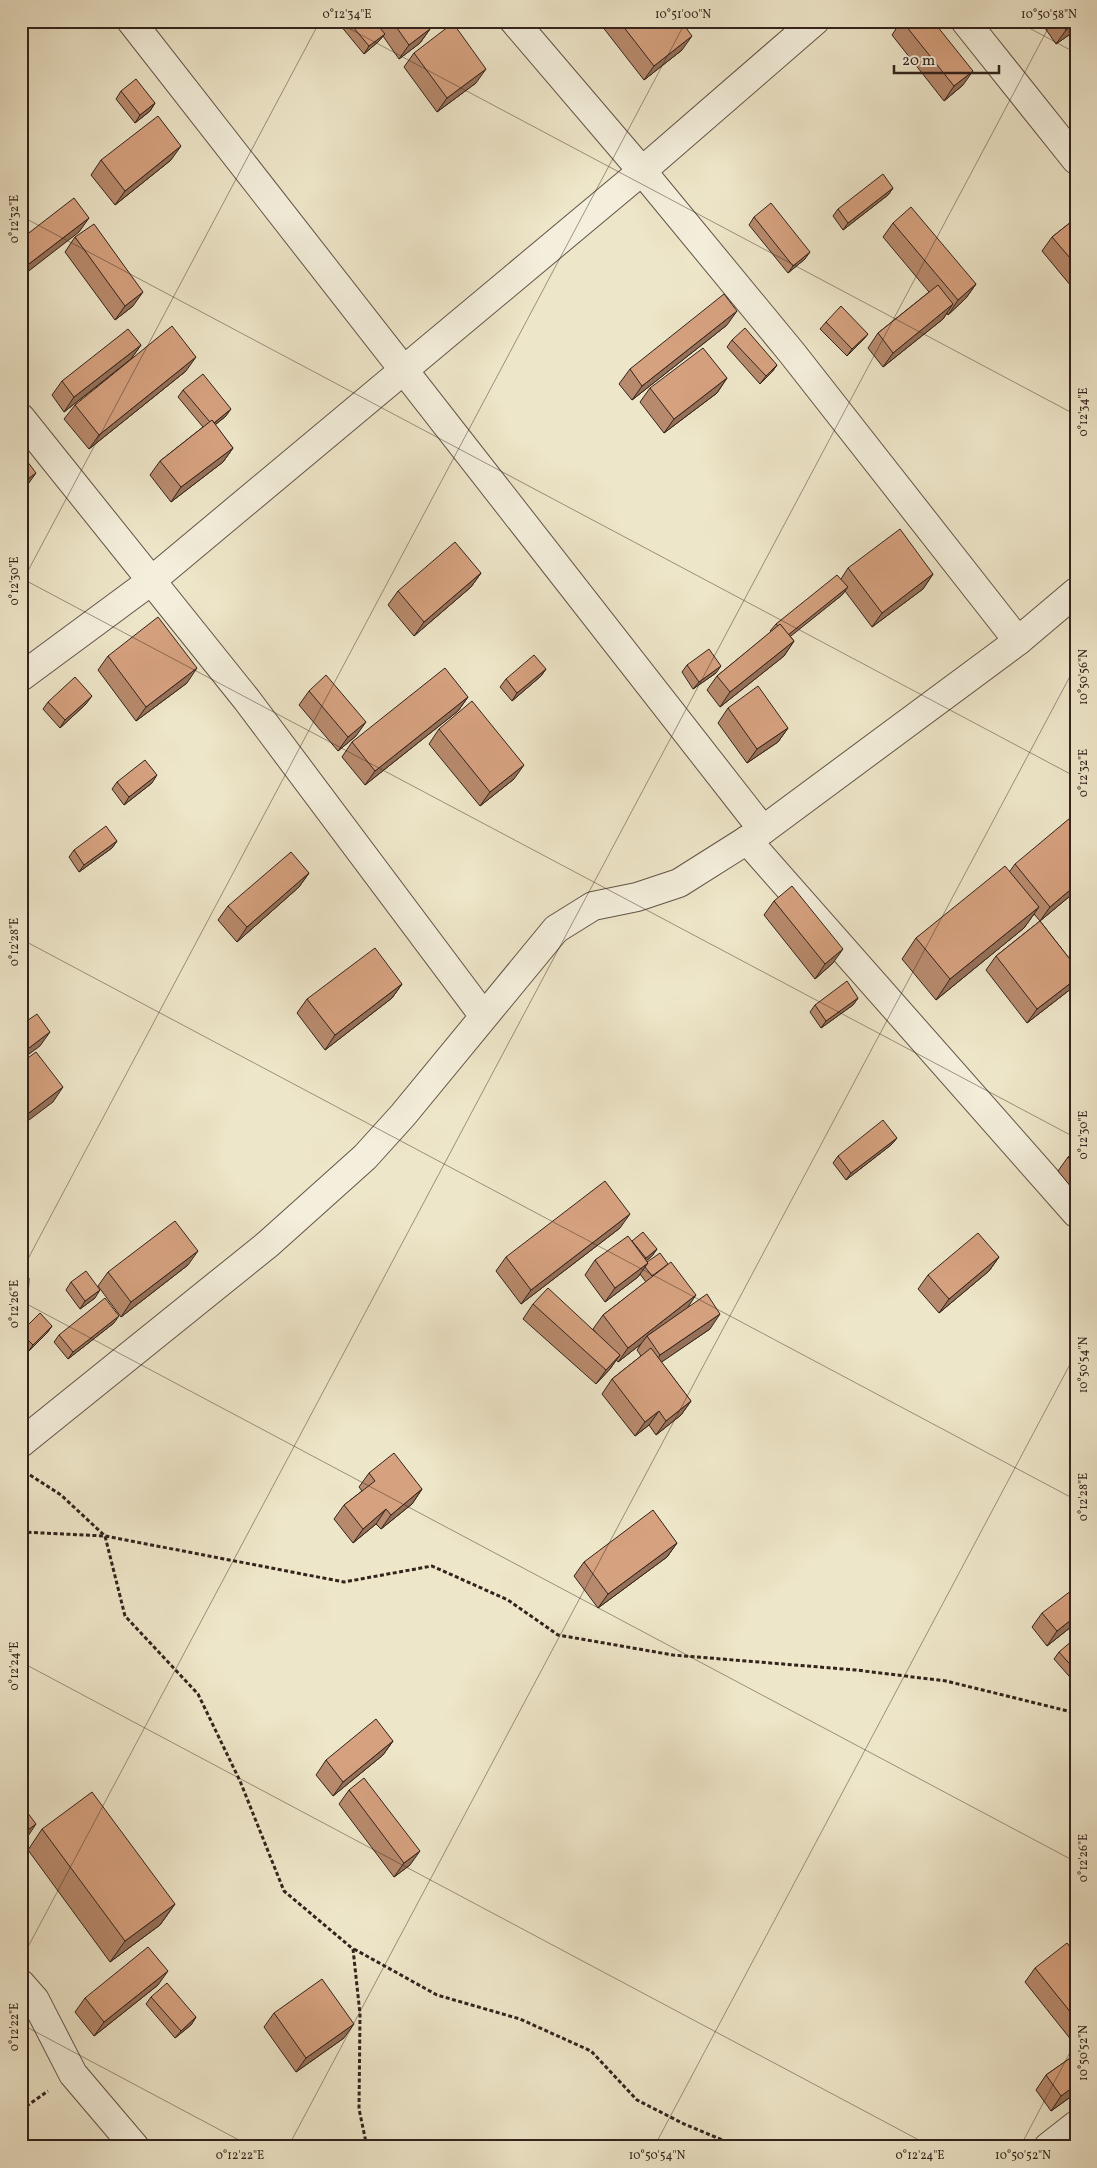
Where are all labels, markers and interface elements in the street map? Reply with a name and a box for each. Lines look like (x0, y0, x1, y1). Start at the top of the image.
text: 0°12'34"E (323, 7, 371, 23)
text: 10°51'00"N (655, 7, 711, 23)
text: 10°50'58"N (1021, 7, 1077, 23)
scale bar (894, 42, 1000, 74)
text: 20 m (902, 51, 935, 72)
text: 0°12'32"E (7, 195, 23, 243)
text: 0°12'34"E (1076, 388, 1092, 436)
text: 0°12'30"E (7, 557, 23, 605)
text: 10°50'56"N (1076, 649, 1092, 705)
text: 0°12'32"E (1076, 749, 1092, 797)
text: 0°12'28"E (7, 918, 23, 966)
text: 0°12'30"E (1076, 1111, 1092, 1159)
text: 0°12'26"E (7, 1280, 23, 1328)
text: 10°50'54"N (1076, 1337, 1092, 1393)
text: 0°12'28"E (1076, 1473, 1092, 1521)
text: 0°12'24"E (7, 1642, 23, 1690)
text: 0°12'26"E (1076, 1834, 1092, 1882)
text: 0°12'22"E (7, 2003, 23, 2051)
text: 10°50'52"N (1076, 2025, 1092, 2081)
text: 0°12'22"E (216, 2148, 264, 2164)
text: 10°50'54"N (629, 2148, 685, 2164)
text: 0°12'24"E (896, 2148, 944, 2164)
text: 10°50'52"N (995, 2148, 1051, 2164)

